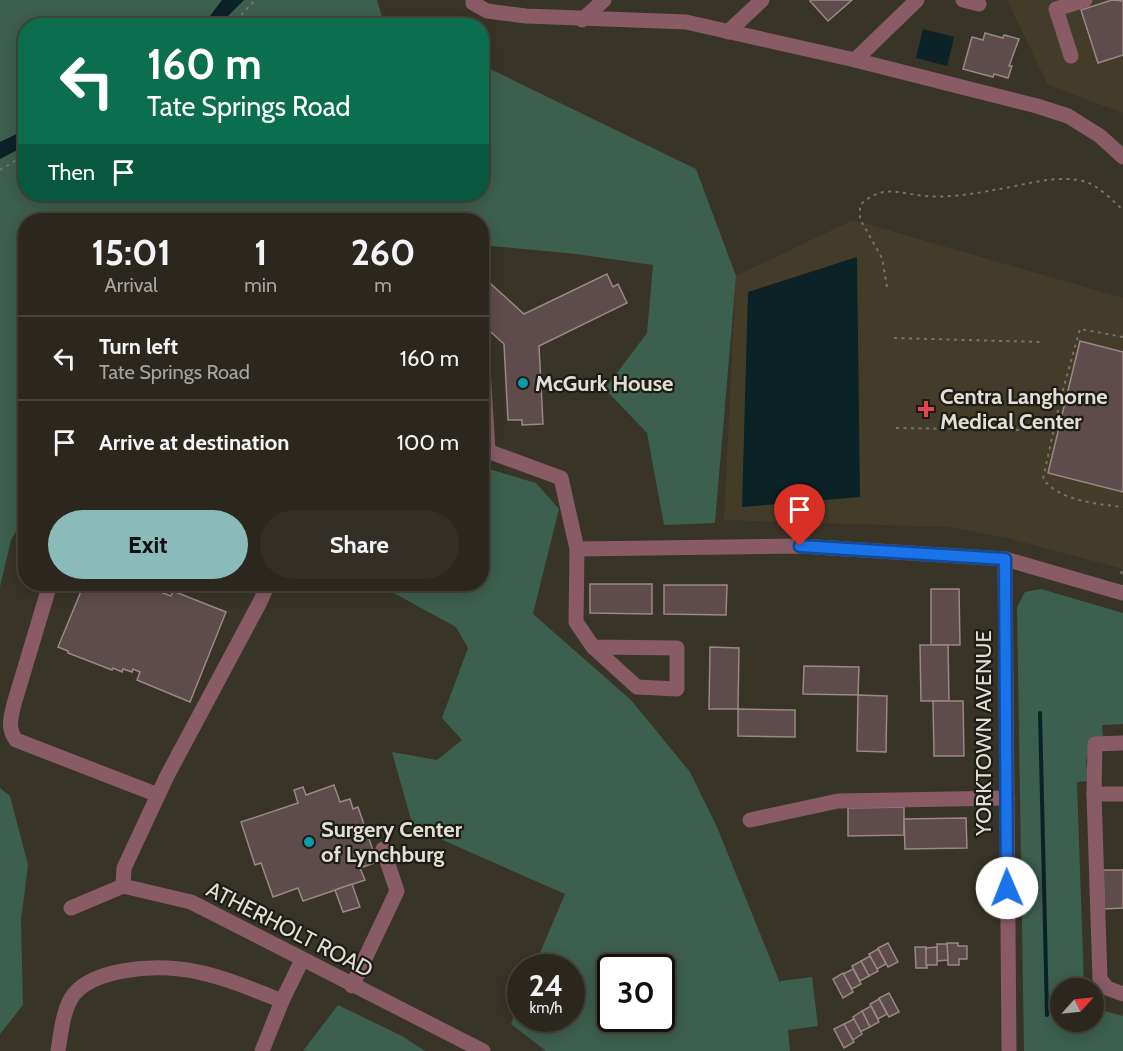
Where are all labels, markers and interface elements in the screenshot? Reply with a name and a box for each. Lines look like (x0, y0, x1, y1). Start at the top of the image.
text: 160 m (147, 38, 262, 90)
icon: left (48, 42, 126, 120)
text: Tate Springs Road (147, 90, 351, 123)
icon: arrive (107, 156, 140, 189)
text: Then (48, 159, 95, 186)
text: 15:01 (92, 230, 171, 274)
text: 1 (254, 230, 267, 274)
text: 260 (351, 230, 415, 274)
text: Arrival (105, 273, 158, 297)
text: min (244, 273, 277, 297)
text: m (374, 273, 392, 297)
text: Turn left (99, 333, 178, 360)
icon: left (48, 342, 81, 375)
text: 160 m (400, 345, 459, 372)
text: Tate Springs Road (99, 360, 250, 384)
place label: McGurk House (535, 370, 673, 397)
marker: McGurk House (516, 376, 530, 390)
place label: Centra Langhorne Medical Center (940, 383, 1108, 435)
marker: Centra Langhorne Medical Center (917, 400, 935, 418)
icon: arrive (48, 426, 81, 459)
text: Arrive at destination (99, 429, 289, 456)
text: 100 m (397, 429, 459, 456)
pin (774, 484, 825, 546)
icon: arrive (783, 493, 816, 526)
button: Exit (48, 510, 248, 579)
button: Share (260, 510, 459, 579)
street label: YORKTOWN AVENUE (970, 630, 997, 837)
place label: Surgery Center of Lynchburg (321, 816, 463, 868)
marker: Surgery Center of Lynchburg (302, 835, 316, 849)
position arrow (975, 856, 1039, 920)
street label: ATHERHOLT ROAD (202, 876, 378, 983)
speed limit sign: 30 (597, 954, 675, 1032)
text: 24 (529, 967, 563, 1004)
north arrow (1050, 978, 1104, 1032)
map controls (1050, 978, 1104, 1032)
text: km/h (530, 999, 562, 1017)

